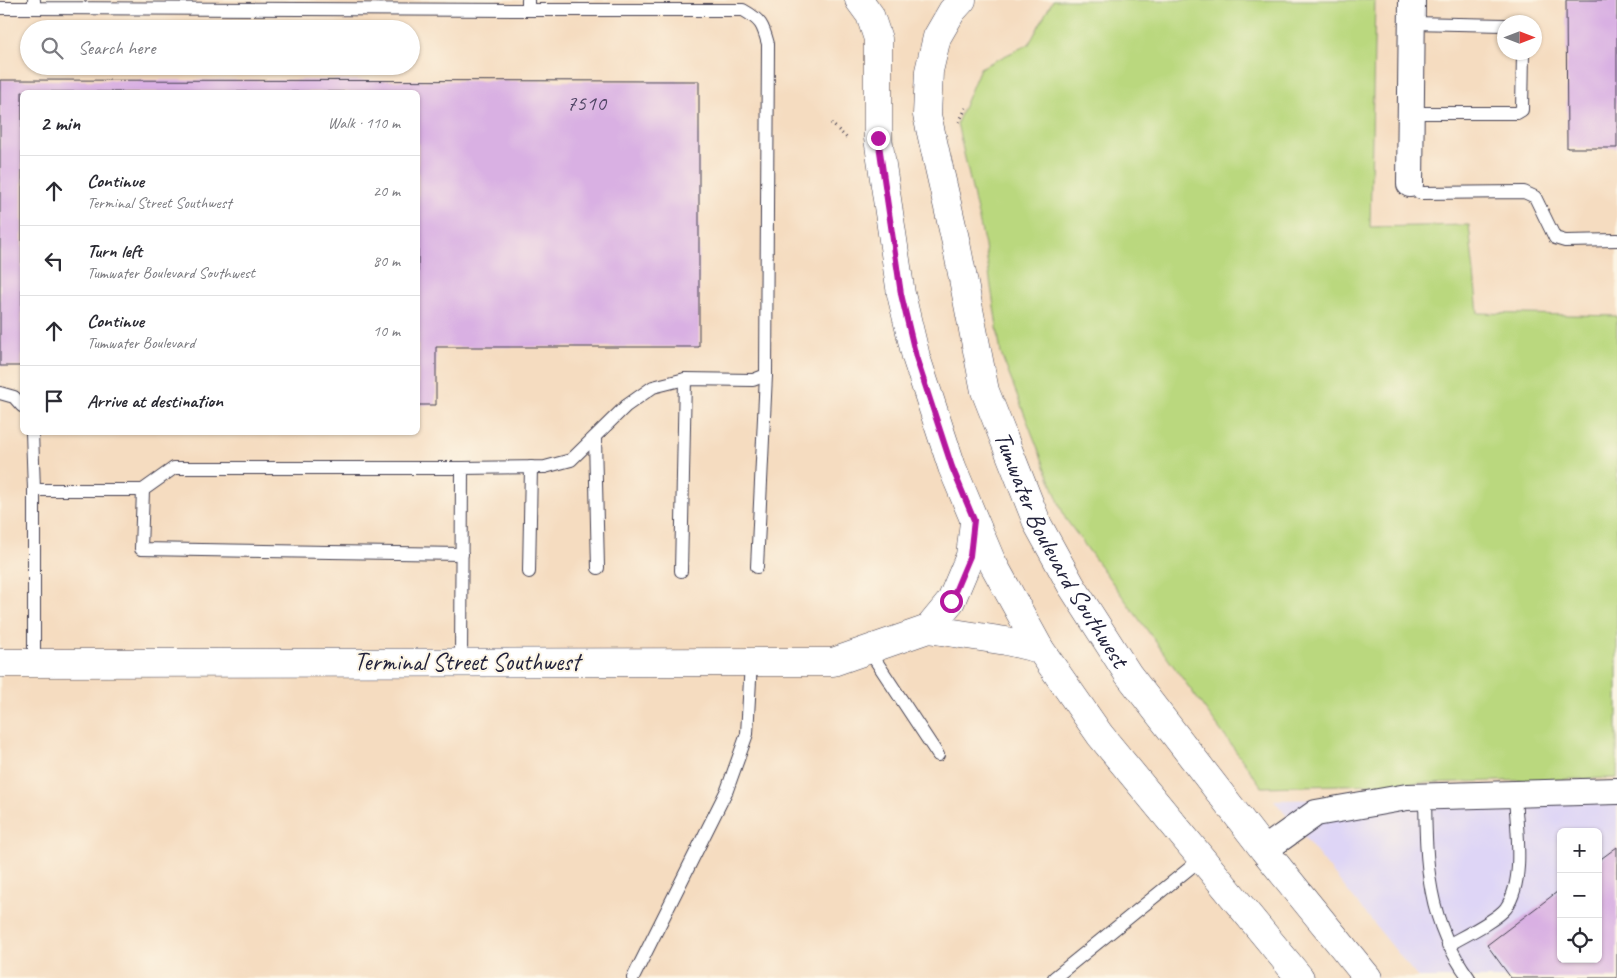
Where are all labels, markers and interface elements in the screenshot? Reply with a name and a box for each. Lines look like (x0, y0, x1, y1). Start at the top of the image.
north arrow (1497, 15, 1542, 60)
search box (20, 20, 420, 75)
icon: search (38, 34, 66, 62)
text: Search here (78, 36, 155, 60)
house number: 7510 (566, 89, 608, 117)
text: 2 min (40, 110, 80, 136)
text: Walk · 110 m (328, 113, 400, 133)
route end (867, 127, 890, 150)
text: Continue (87, 169, 144, 193)
icon: ahead (40, 177, 68, 205)
text: 20 m (373, 181, 400, 201)
text: Terminal Street Southwest (87, 193, 232, 213)
text: Turn left (87, 239, 142, 263)
icon: left (40, 247, 68, 275)
text: 80 m (373, 251, 400, 271)
text: Tumwater Boulevard Southwest (87, 263, 255, 283)
text: Continue (87, 309, 144, 333)
icon: ahead (40, 317, 68, 345)
text: 10 m (373, 321, 400, 341)
text: Tumwater Boulevard (87, 333, 195, 353)
icon: arrive (40, 387, 68, 415)
text: Arrive at destination (87, 389, 223, 413)
street label: Tumwater Boulevard Southwest (987, 427, 1137, 676)
route start (940, 590, 963, 613)
street label: Terminal Street Southwest (354, 646, 584, 678)
map controls (1557, 828, 1602, 963)
button: + (1557, 828, 1602, 873)
button: − (1557, 873, 1602, 918)
button: locate (1557, 918, 1602, 963)

